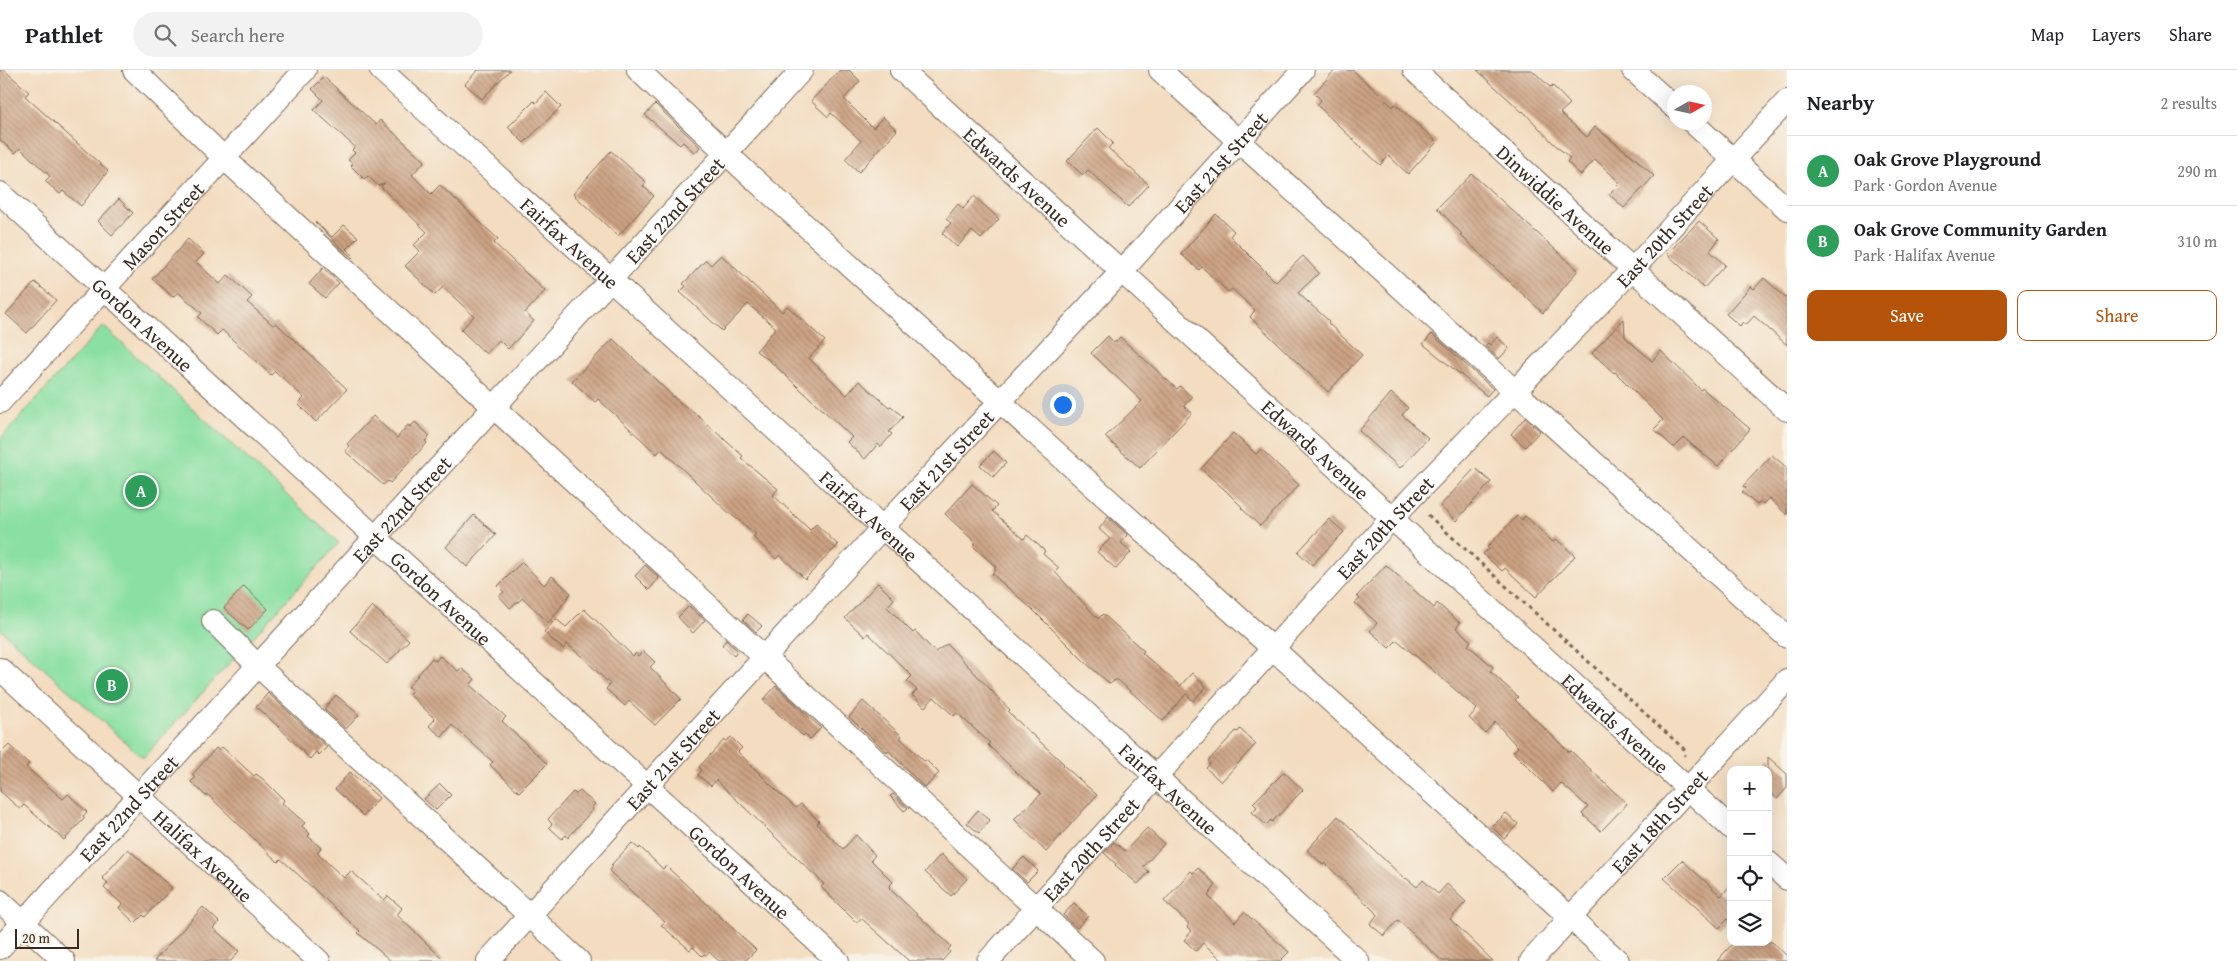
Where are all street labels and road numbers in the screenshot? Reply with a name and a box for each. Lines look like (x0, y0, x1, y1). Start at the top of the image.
street label: East 21st Street (1167, 104, 1274, 219)
street label: Edwards Avenue (957, 120, 1078, 233)
street label: Dinwiddie Avenue (1490, 138, 1622, 261)
street label: East 22nd Street (618, 150, 731, 269)
street label: Mason Street (114, 175, 210, 276)
street label: East 20th Street (1609, 177, 1719, 293)
street label: Fairfax Avenue (514, 190, 626, 295)
street label: Gordon Avenue (86, 270, 200, 378)
street label: Edwards Avenue (1256, 392, 1376, 506)
street label: East 21st Street (891, 403, 1000, 516)
street label: East 22nd Street (345, 449, 458, 568)
street label: Fairfax Avenue (814, 463, 925, 568)
street label: East 20th Street (1329, 469, 1440, 585)
street label: Gordon Avenue (385, 544, 499, 652)
street label: Edwards Avenue (1556, 666, 1676, 780)
street label: East 21st Street (618, 701, 726, 816)
street label: Fairfax Avenue (1113, 736, 1224, 841)
street label: East 22nd Street (72, 748, 184, 867)
street label: East 18th Street (1604, 762, 1714, 879)
street label: East 20th Street (1035, 790, 1145, 907)
street label: Halifax Avenue (147, 802, 260, 909)
street label: Gordon Avenue (683, 817, 797, 925)

